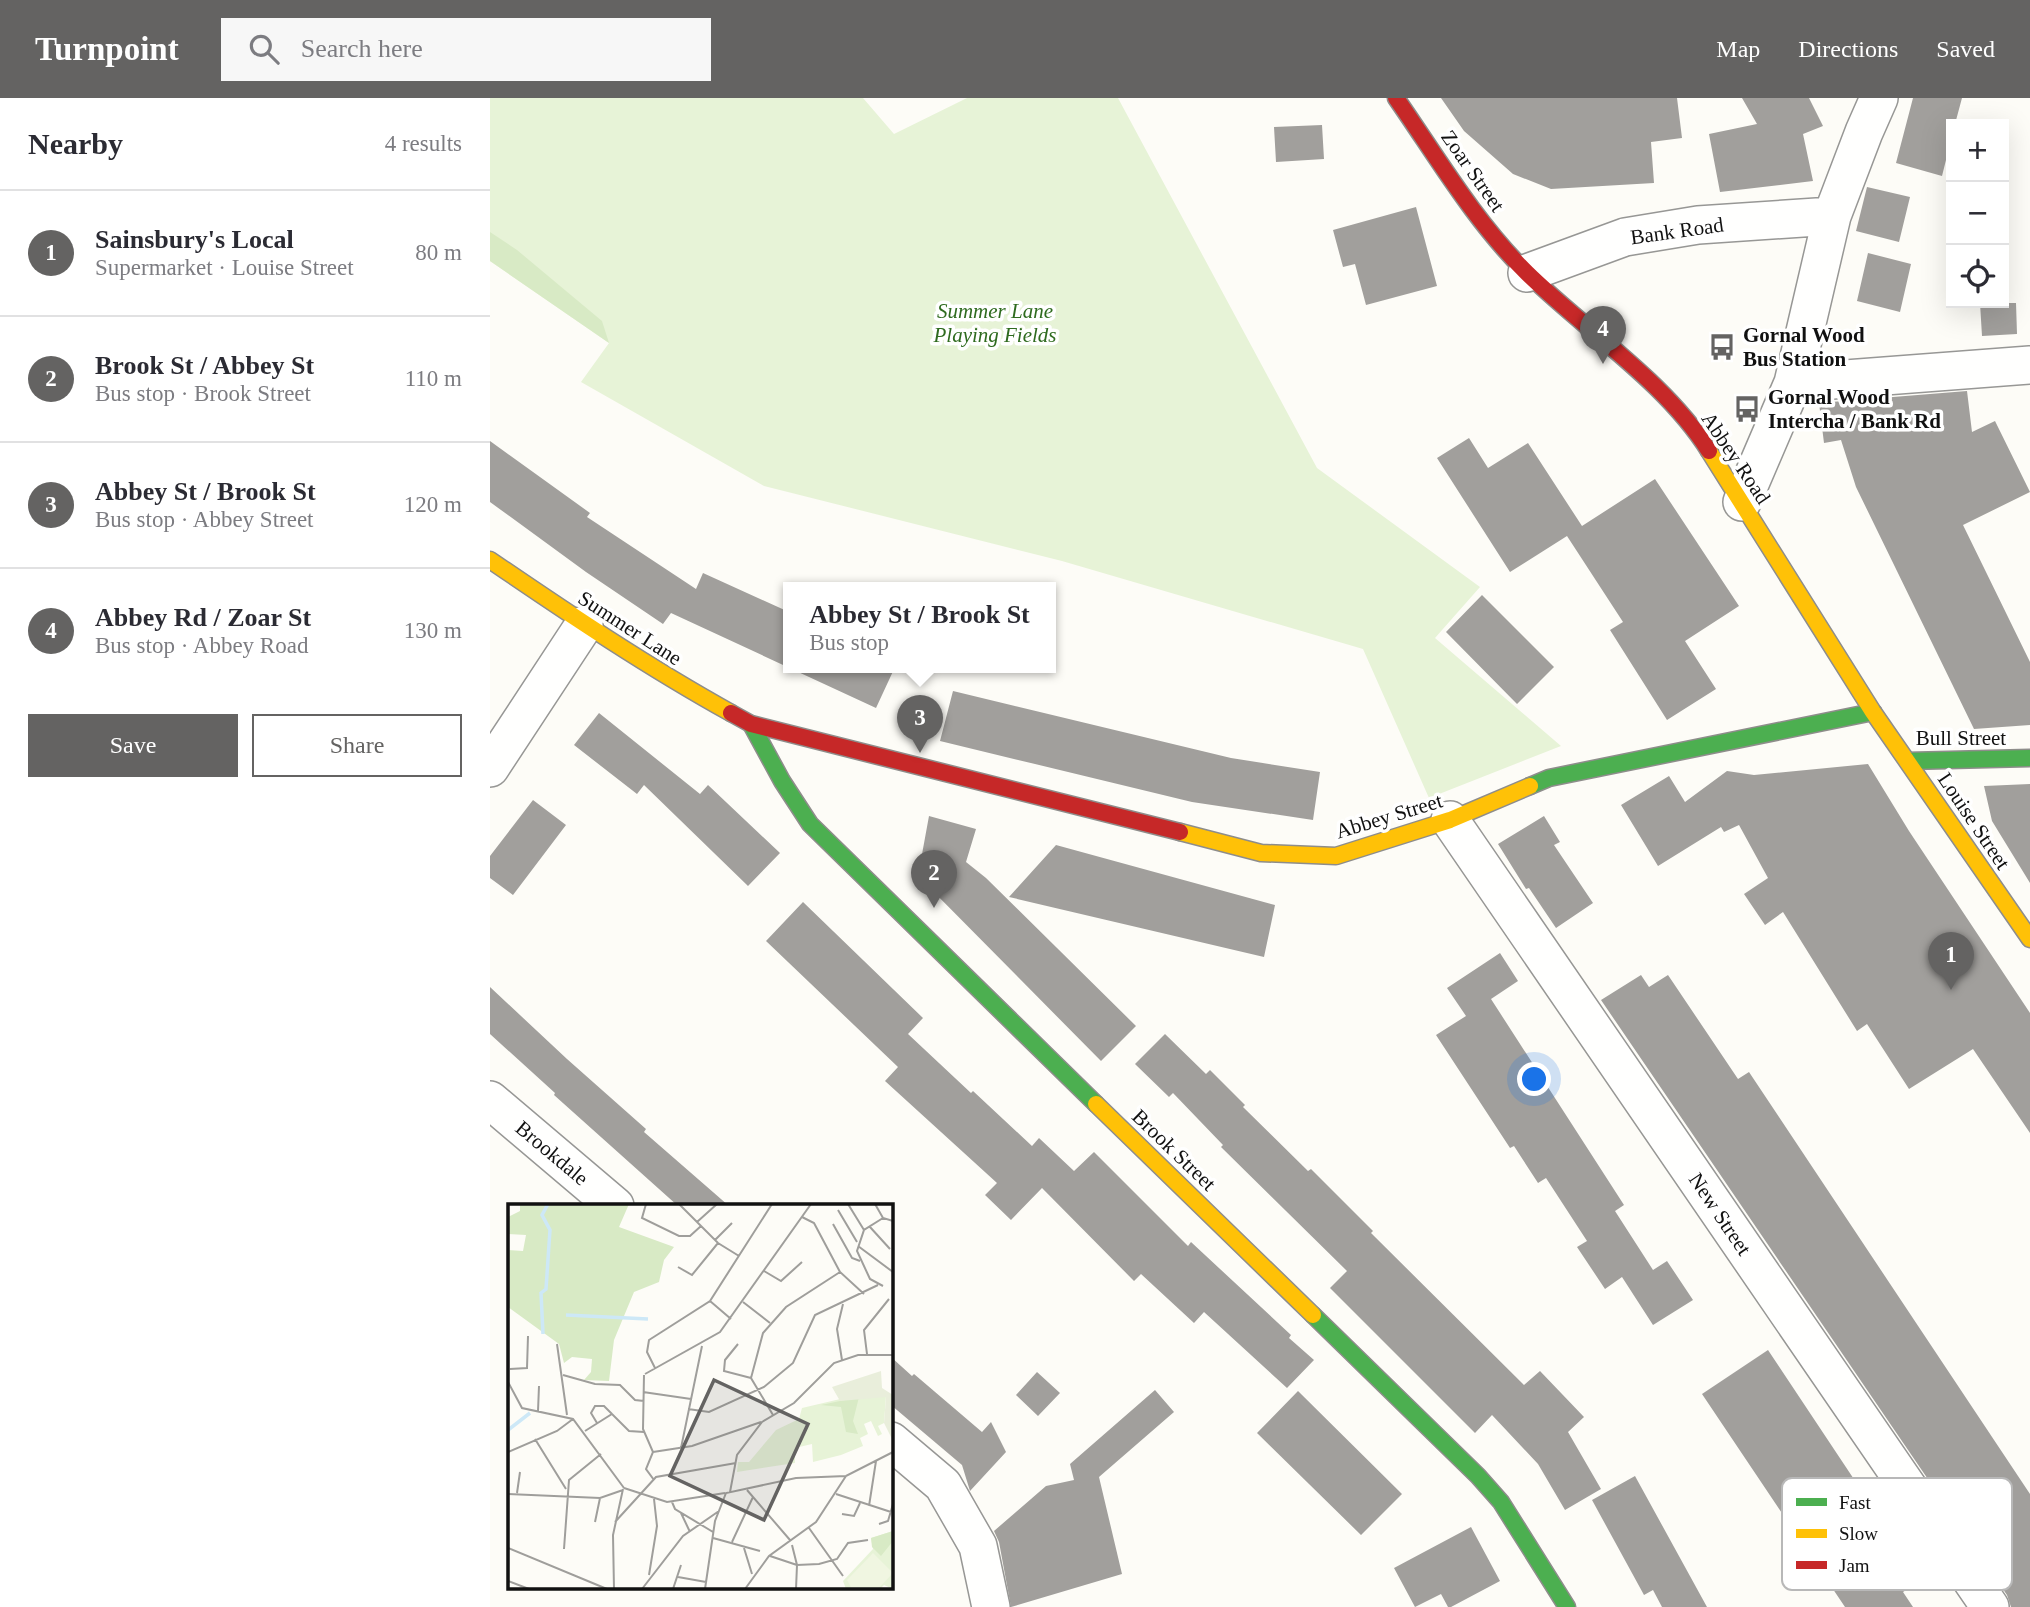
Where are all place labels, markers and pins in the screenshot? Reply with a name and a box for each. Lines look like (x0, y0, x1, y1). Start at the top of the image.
pin: 4 (1580, 306, 1626, 364)
place label: Gornal Wood Bus Station (1743, 323, 1865, 371)
bus stop icon: Gornal Wood Bus Station (1707, 332, 1737, 362)
place label: Gornal Wood Intercha / Bank Rd (1768, 385, 1941, 433)
bus stop icon: Gornal Wood Intercha / Bank Rd (1732, 394, 1762, 424)
pin: 3 (897, 695, 943, 753)
pin: 2 (911, 850, 957, 908)
pin: 1 (1928, 932, 1974, 990)

